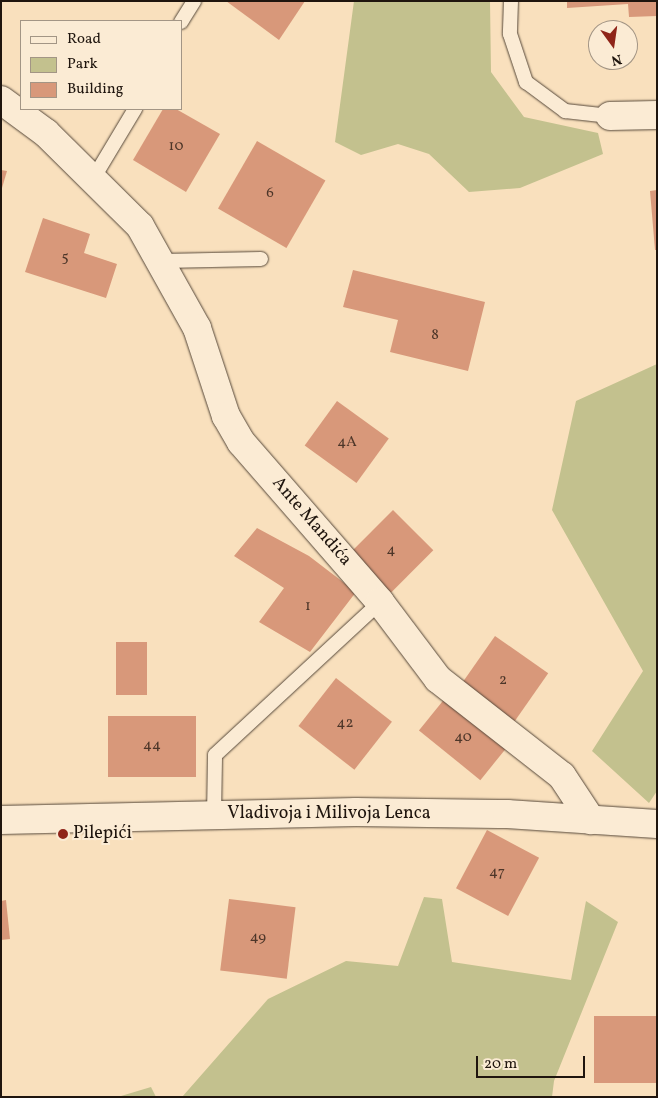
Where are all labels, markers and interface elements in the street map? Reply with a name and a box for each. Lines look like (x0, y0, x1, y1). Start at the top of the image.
legend (20, 20, 182, 110)
north arrow (588, 20, 638, 70)
text: Road (67, 29, 101, 50)
text: N (609, 49, 624, 70)
text: Park (67, 54, 98, 75)
text: Building (67, 79, 123, 100)
house number: 10 (169, 138, 183, 156)
house number: 6 (266, 185, 274, 203)
house number: 5 (61, 249, 69, 267)
house number: 8 (431, 327, 439, 345)
house number: 4A (337, 434, 357, 452)
street label: Ante Mandića (267, 473, 355, 571)
house number: 4 (387, 542, 395, 560)
house number: 1 (305, 598, 311, 616)
house number: 2 (499, 672, 507, 690)
house number: 42 (336, 715, 354, 733)
house number: 40 (454, 729, 472, 747)
house number: 44 (143, 737, 161, 755)
street label: Vladivoja i Milivoja Lenca (227, 803, 431, 825)
place label: Pilepići (73, 823, 132, 845)
marker: Pilepići (57, 828, 69, 840)
house number: 47 (489, 864, 505, 882)
house number: 49 (250, 929, 266, 947)
scale bar (478, 1046, 587, 1078)
text: 20 m (484, 1054, 517, 1075)

